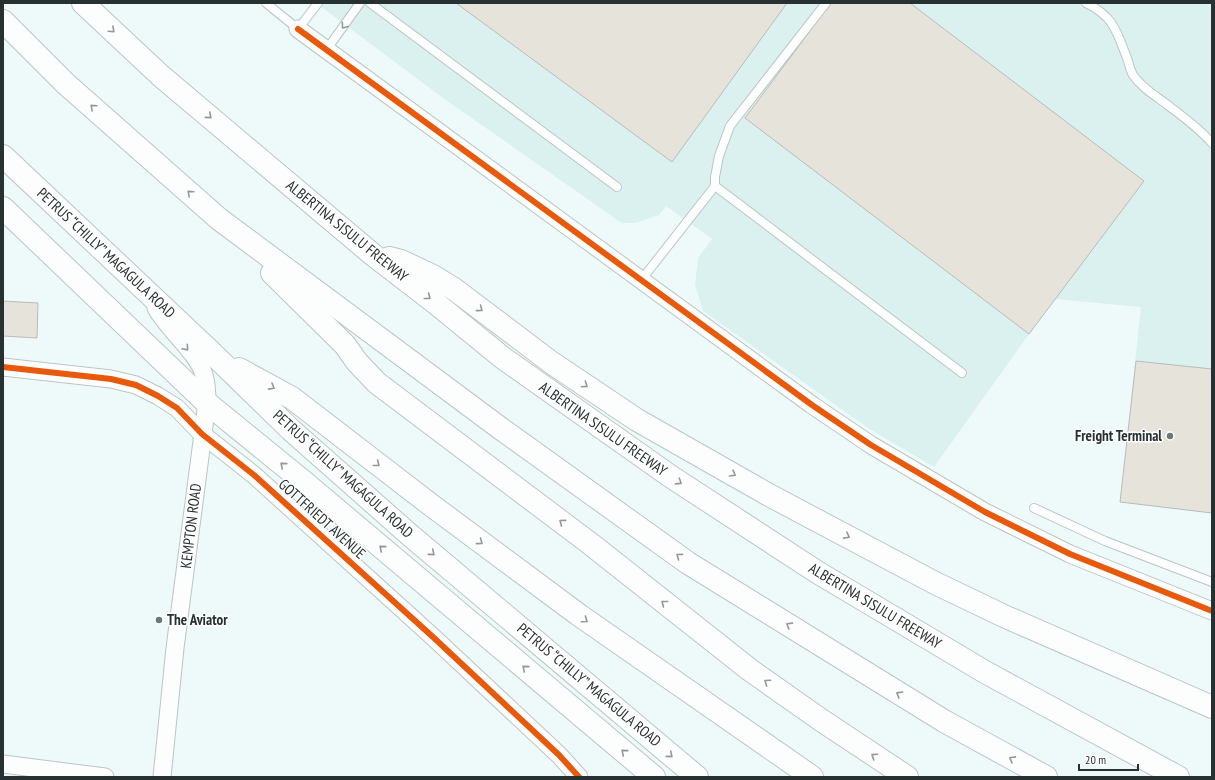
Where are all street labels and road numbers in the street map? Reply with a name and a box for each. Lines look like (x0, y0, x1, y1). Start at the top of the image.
street label: ALBERTINA SISULU FREEWAY (282, 175, 412, 286)
street label: PETRUS “CHILLY” MAGAGULA ROAD (33, 184, 180, 322)
street label: ALBERTINA SISULU FREEWAY (536, 377, 671, 480)
street label: PETRUS “CHILLY” MAGAGULA ROAD (269, 406, 417, 542)
street label: GOTTFRIEDT AVENUE (275, 475, 370, 563)
street label: KEMPTON ROAD (176, 482, 205, 569)
street label: ALBERTINA SISULU FREEWAY (805, 558, 945, 653)
street label: PETRUS “CHILLY” MAGAGULA ROAD (513, 619, 665, 751)

